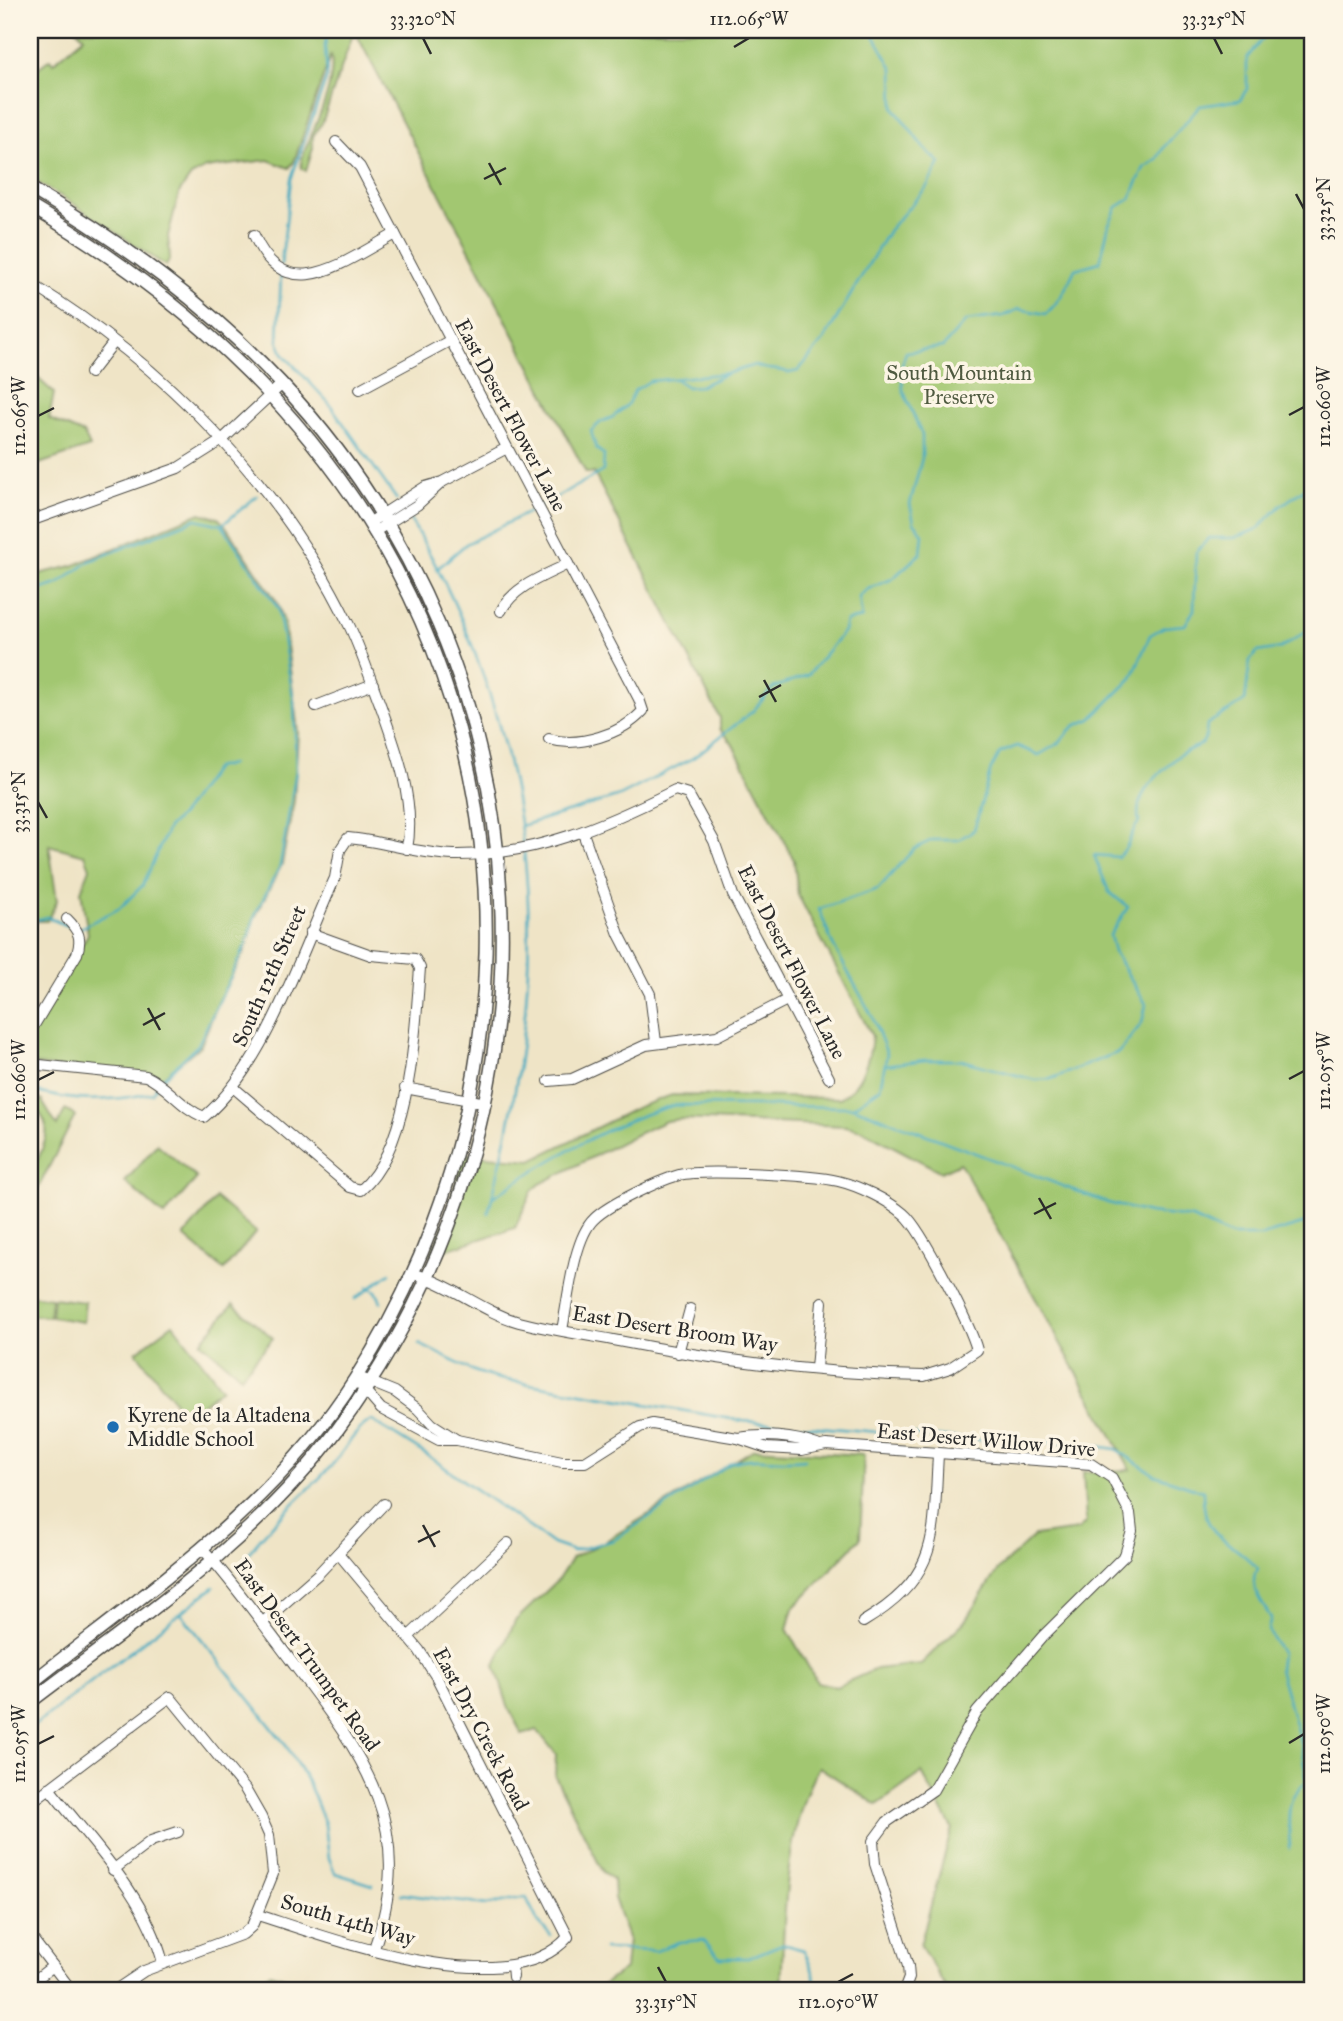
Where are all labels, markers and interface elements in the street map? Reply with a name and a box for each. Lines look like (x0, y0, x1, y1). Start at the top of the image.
text: 33.320°N (390, 8, 456, 30)
text: 112.065°W (710, 8, 789, 30)
text: 33.325°N (1182, 8, 1246, 30)
text: 33.325°N (1313, 177, 1335, 241)
street label: East Desert Flower Lane (449, 314, 573, 516)
park label: South Mountain Preserve (886, 360, 1032, 410)
text: 112.060°W (1313, 366, 1335, 447)
text: 112.065°W (8, 376, 30, 455)
text: 33.315°N (8, 771, 30, 833)
street label: East Desert Flower Lane (732, 861, 852, 1064)
street label: South 12th Street (226, 901, 312, 1051)
text: 112.055°W (1313, 1031, 1335, 1110)
text: 112.060°W (8, 1039, 30, 1120)
street label: East Desert Broom Way (570, 1300, 781, 1358)
place label: Kyrene de la Altadena Middle School (127, 1402, 311, 1452)
street label: East Desert Willow Drive (876, 1417, 1097, 1463)
marker: Kyrene de la Altadena Middle School (105, 1419, 121, 1435)
street label: East Desert Trumpet Road (228, 1554, 386, 1757)
street label: East Dry Creek Road (427, 1643, 535, 1815)
text: 112.050°W (1313, 1693, 1335, 1774)
text: 112.055°W (8, 1704, 30, 1783)
street label: South 14th Way (278, 1888, 419, 1952)
text: 33.315°N (635, 1991, 697, 2013)
text: 112.050°W (798, 1991, 879, 2013)

